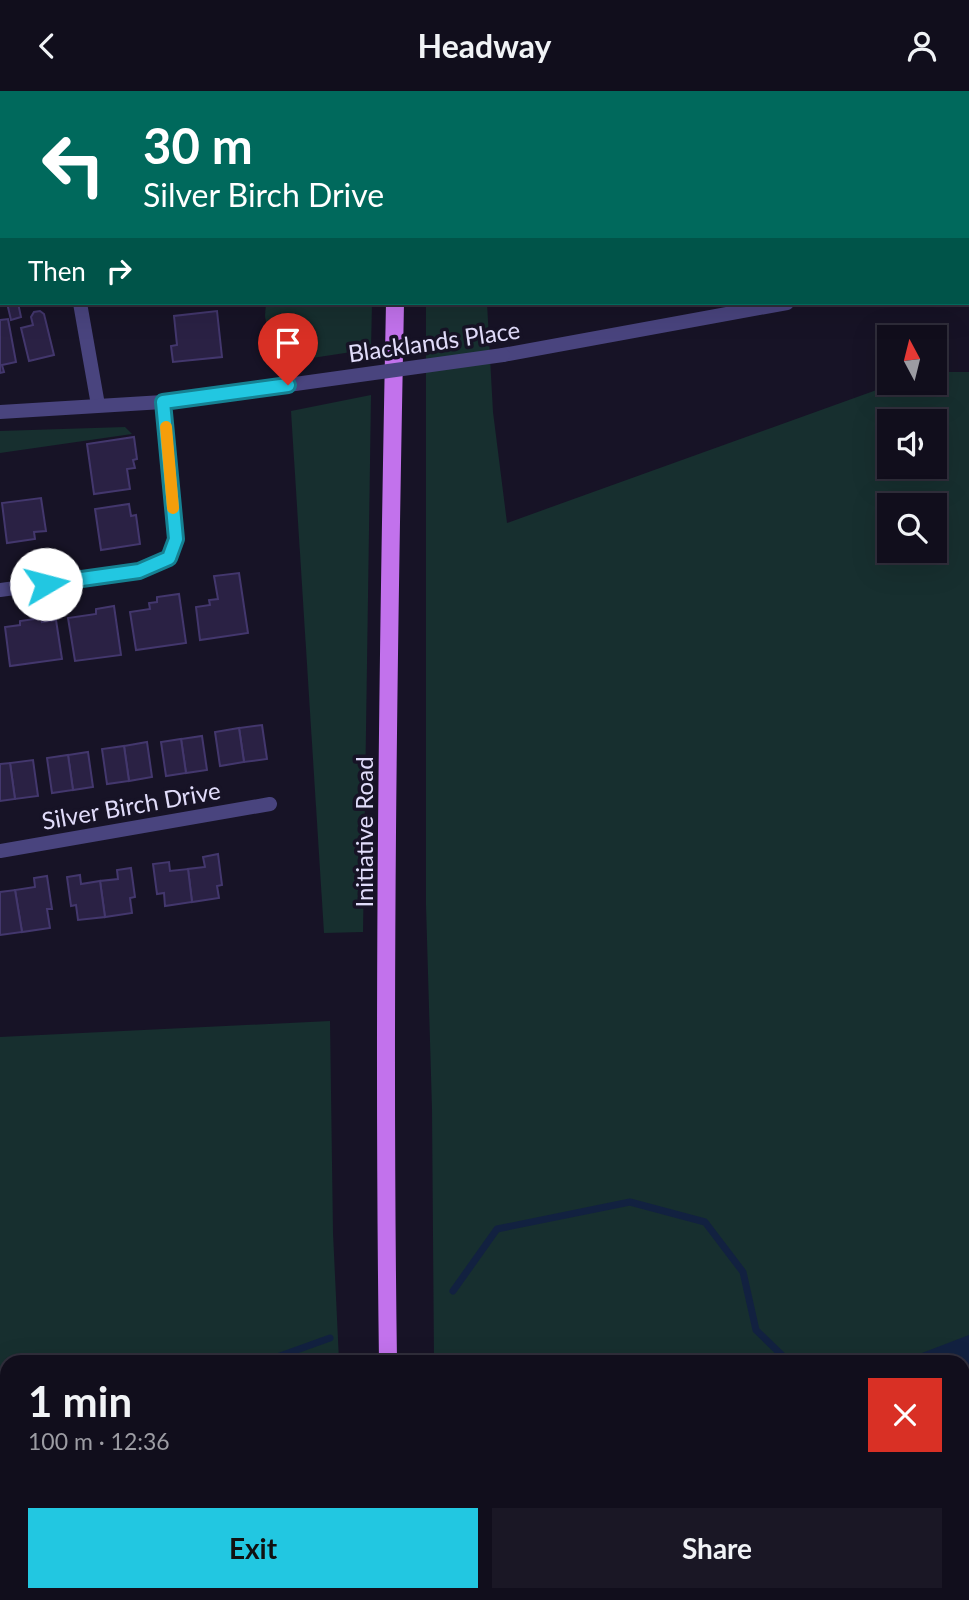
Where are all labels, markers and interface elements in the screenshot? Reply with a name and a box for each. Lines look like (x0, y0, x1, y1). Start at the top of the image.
text: Headway (418, 26, 551, 65)
icon: back (28, 27, 66, 65)
icon: person (903, 27, 941, 65)
text: 30 m (143, 116, 253, 174)
icon: left (28, 119, 119, 210)
text: Silver Birch Drive (143, 175, 384, 214)
icon: right (100, 252, 138, 290)
text: Then (28, 255, 86, 287)
pin (258, 313, 318, 385)
street label: Blacklands Place (346, 315, 522, 367)
icon: arrive (269, 324, 307, 362)
north arrow (877, 325, 947, 395)
map controls (877, 325, 947, 563)
button: sound (877, 409, 947, 479)
button: search (877, 493, 947, 563)
position arrow (9, 547, 83, 621)
street label: Initiative Road (349, 756, 378, 908)
street label: Silver Birch Drive (39, 775, 223, 835)
text: 1 min (28, 1376, 132, 1426)
button: close (868, 1378, 942, 1452)
text: 100 m · 12:36 (28, 1427, 170, 1455)
button: Exit (28, 1508, 478, 1588)
button: Share (492, 1508, 942, 1588)

